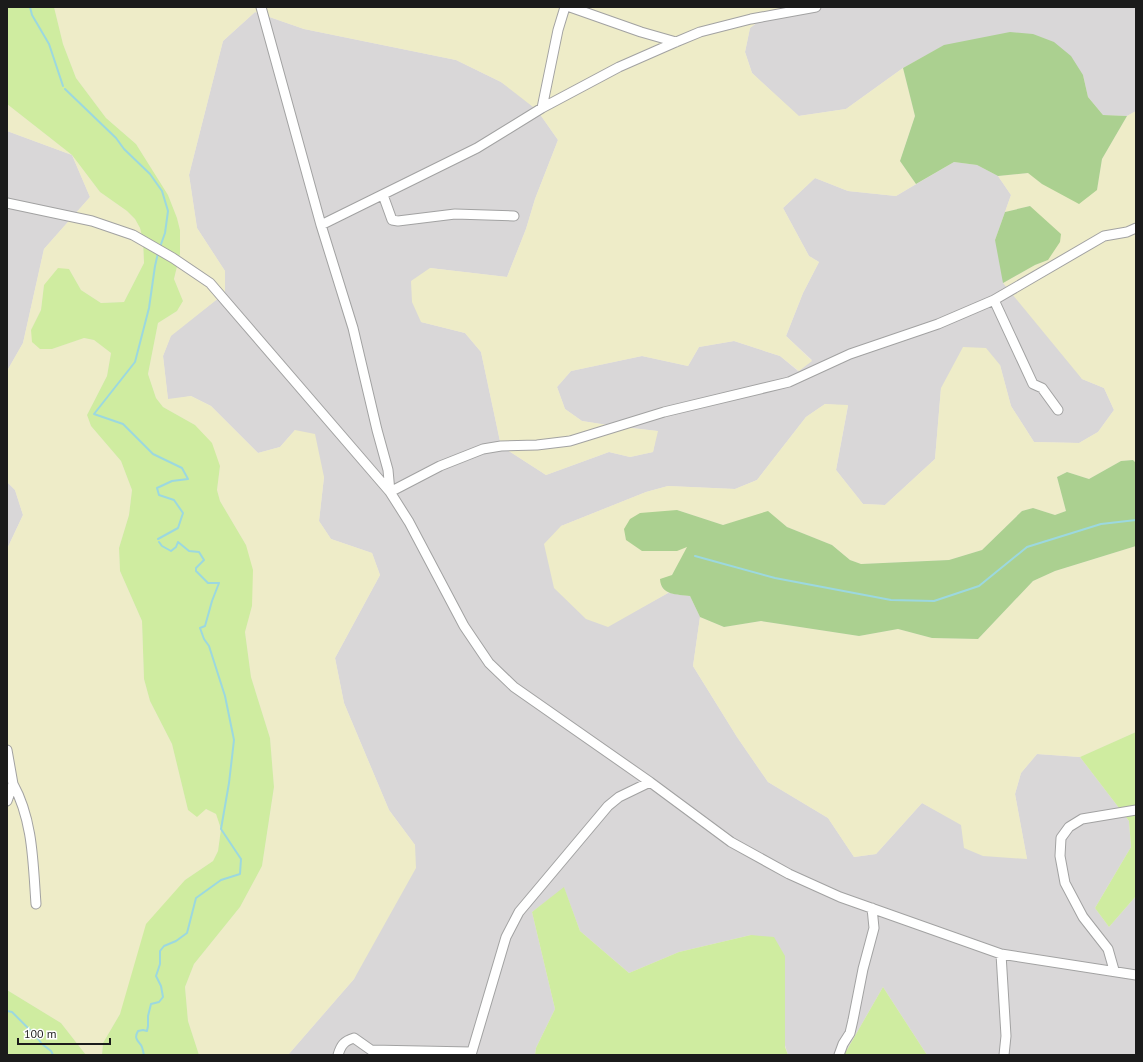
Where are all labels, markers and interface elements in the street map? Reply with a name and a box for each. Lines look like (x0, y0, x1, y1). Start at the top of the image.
scale bar (18, 1020, 110, 1046)
text: 100 m (24, 1026, 57, 1041)

